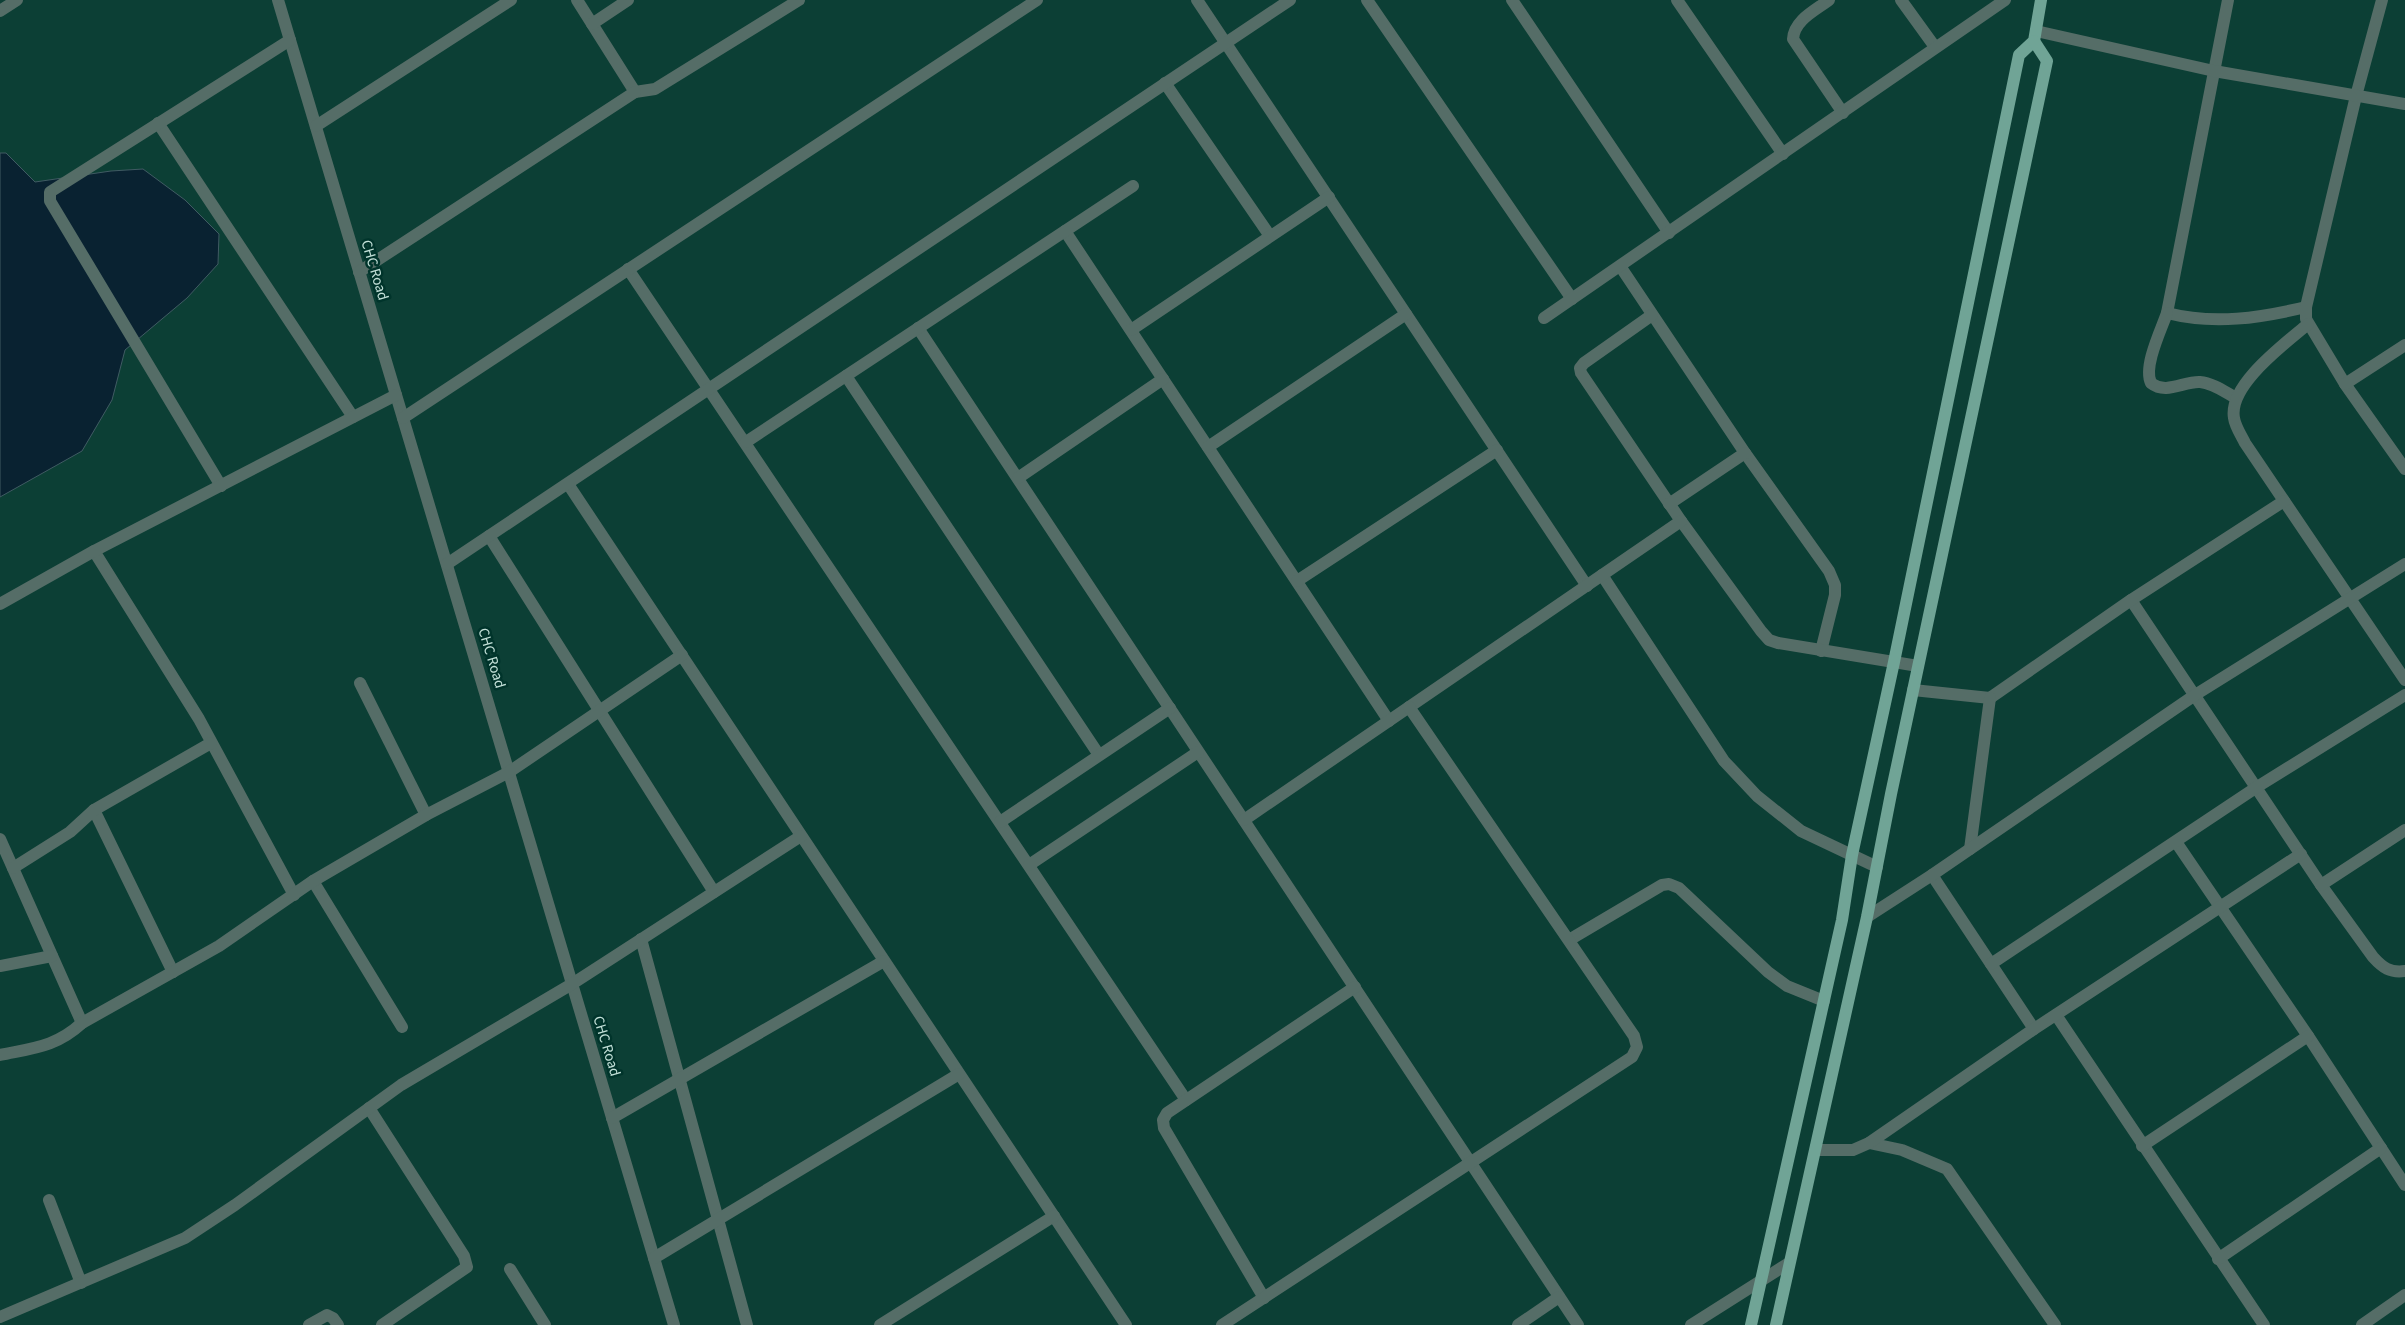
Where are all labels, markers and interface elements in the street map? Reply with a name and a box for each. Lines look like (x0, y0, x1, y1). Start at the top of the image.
street label: CHC Road (355, 237, 394, 303)
street label: CHC Road (472, 625, 511, 691)
street label: CHC Road (587, 1013, 626, 1079)

